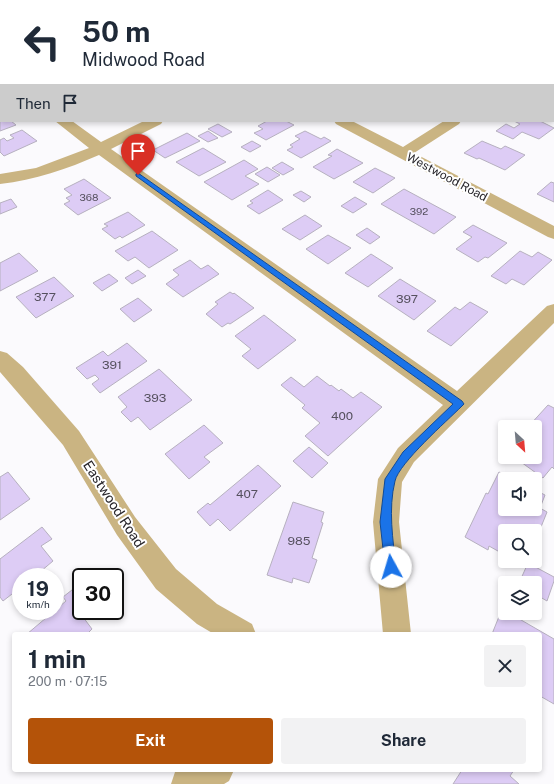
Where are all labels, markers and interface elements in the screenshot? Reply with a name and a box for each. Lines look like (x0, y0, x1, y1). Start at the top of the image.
text: 50 m (82, 15, 150, 48)
icon: left (16, 16, 68, 68)
text: Midwood Road (82, 49, 205, 70)
icon: arrive (59, 92, 81, 114)
text: Then (16, 95, 51, 112)
pin (121, 134, 155, 175)
icon: arrive (127, 140, 149, 162)
street label: Westwood Road (404, 150, 490, 204)
house number: 368 (80, 191, 98, 203)
house number: 392 (410, 205, 428, 217)
house number: 377 (34, 290, 56, 304)
house number: 397 (396, 292, 418, 306)
house number: 391 (102, 358, 122, 372)
house number: 393 (144, 391, 166, 405)
house number: 400 (331, 409, 353, 423)
north arrow (498, 420, 542, 464)
map controls (498, 420, 542, 620)
street label: Eastwood Road (80, 458, 148, 550)
button: sound (498, 472, 542, 516)
house number: 407 (236, 487, 258, 501)
button: search (498, 524, 542, 568)
house number: 985 (288, 534, 311, 548)
position arrow (370, 546, 412, 588)
speed limit sign: 30 (72, 568, 124, 620)
button: layers (498, 576, 542, 620)
text: 19 (27, 577, 49, 601)
text: km/h (26, 598, 50, 610)
text: 1 min (28, 645, 86, 673)
button: close (484, 645, 526, 687)
text: 200 m · 07:15 (28, 674, 107, 689)
button: Exit (28, 718, 273, 764)
button: Share (281, 718, 526, 764)

